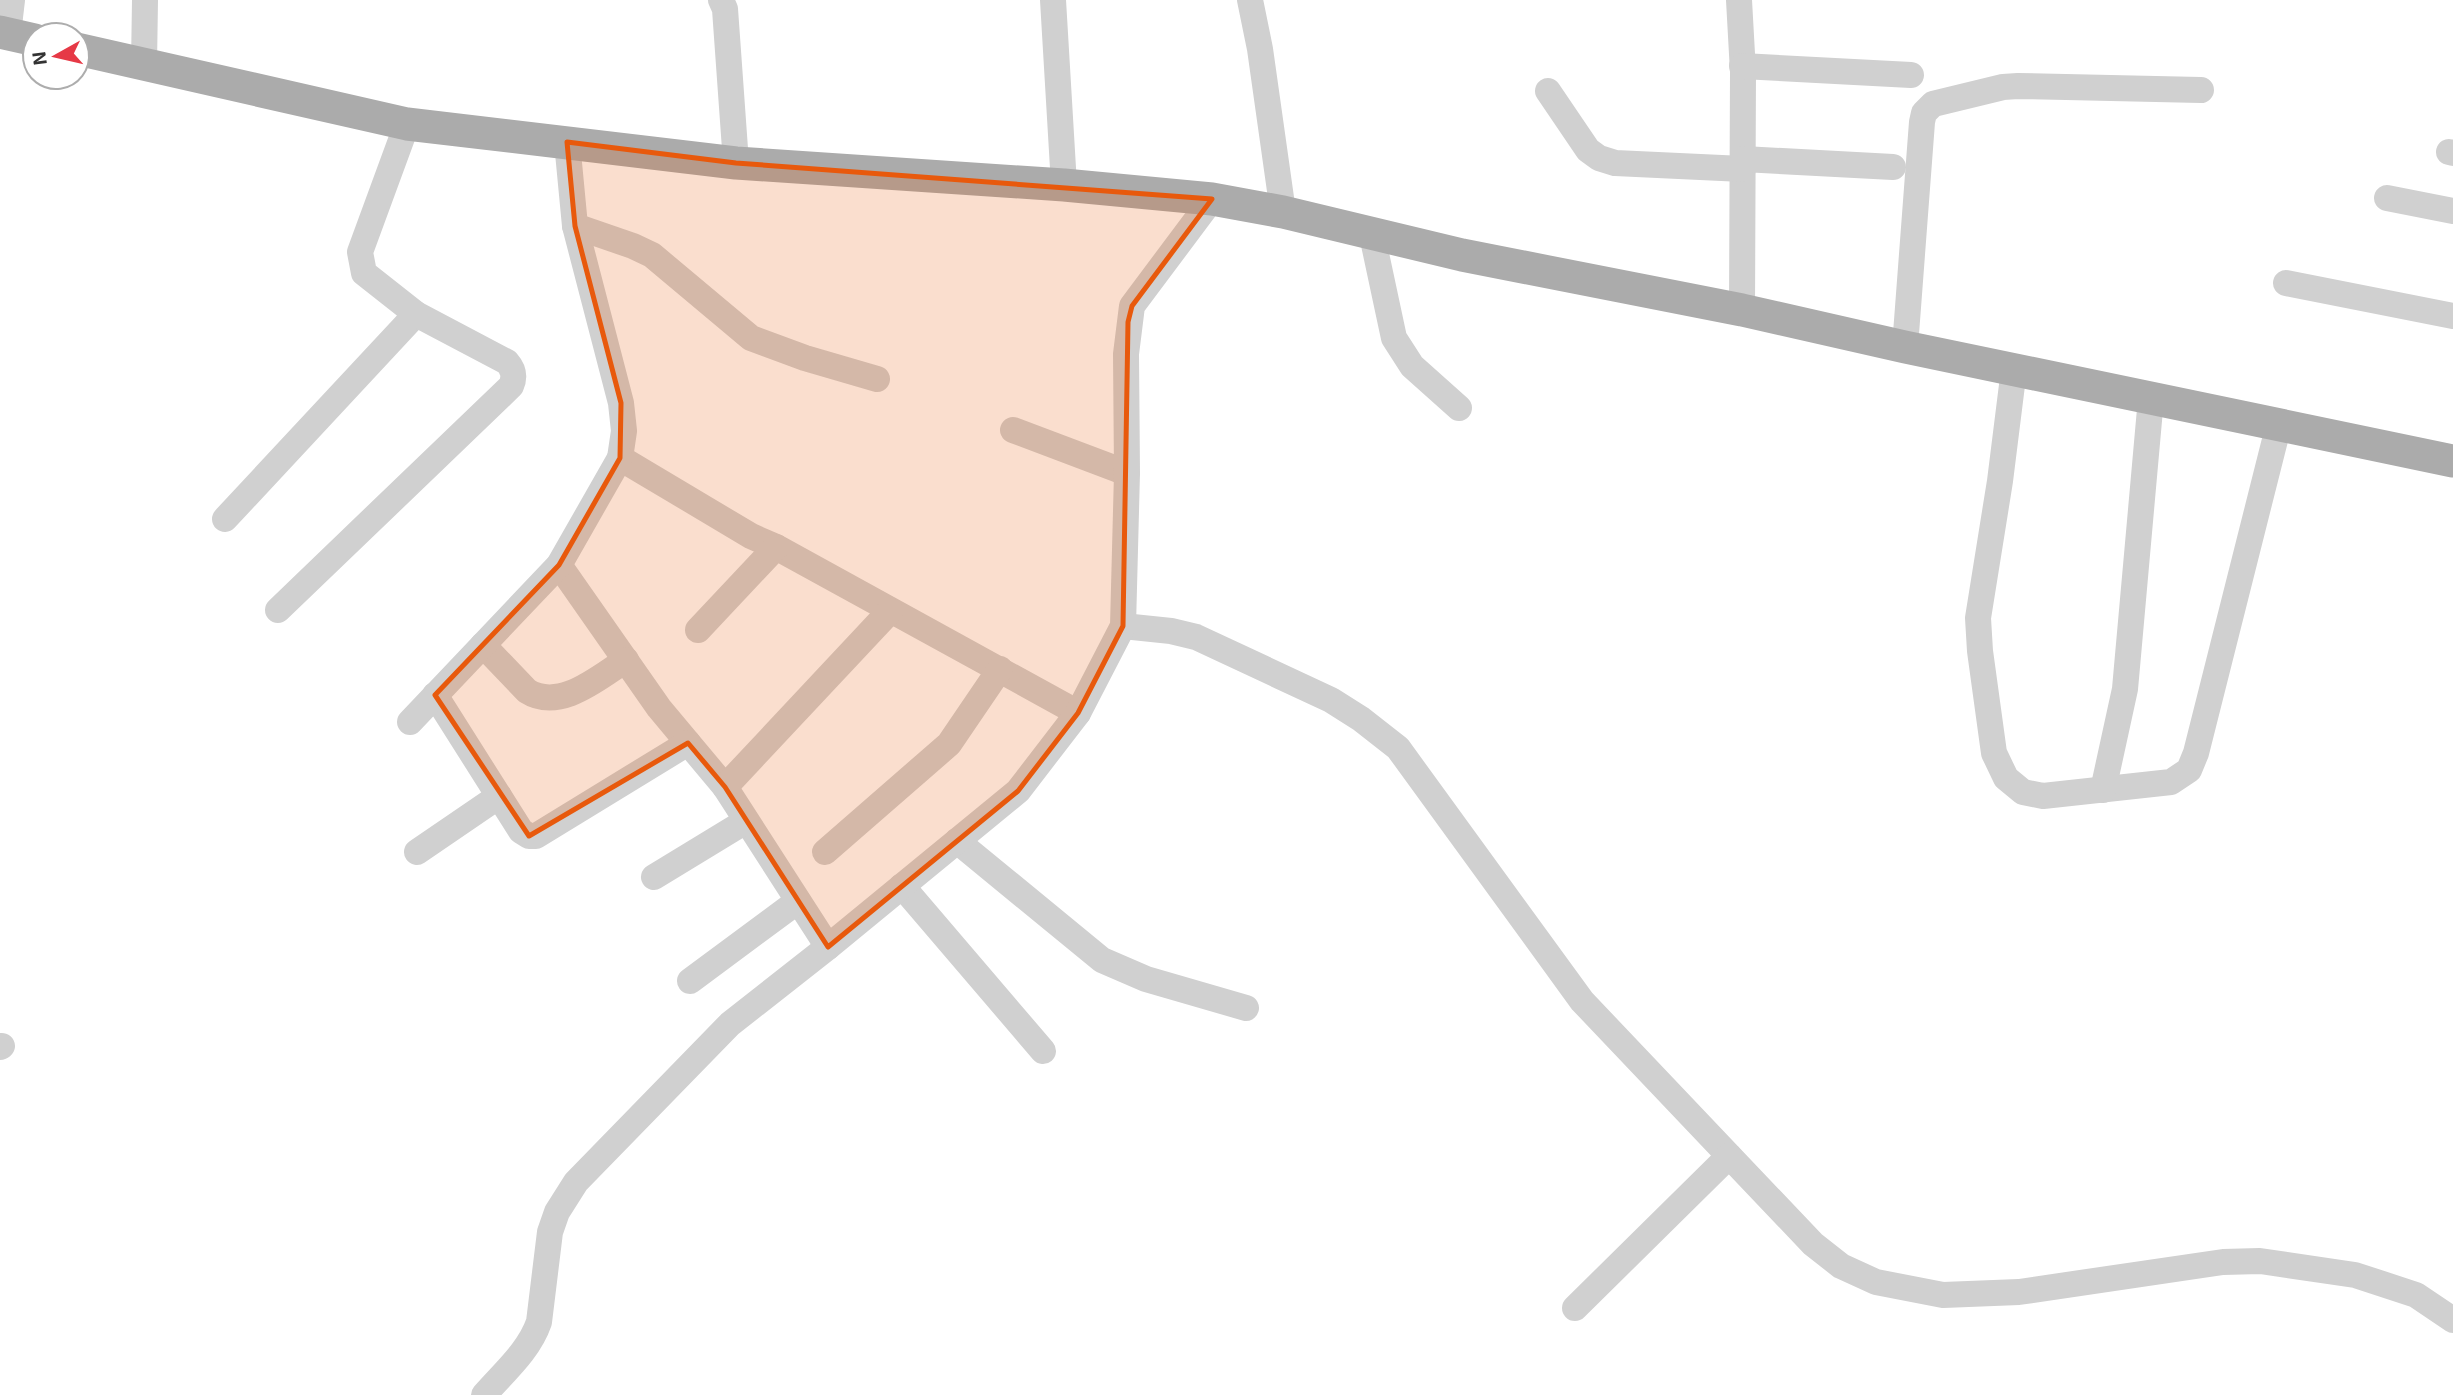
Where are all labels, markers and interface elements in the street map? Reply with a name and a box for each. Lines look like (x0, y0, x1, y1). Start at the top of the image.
north arrow (21, 21, 91, 91)
text: N (26, 50, 51, 67)

